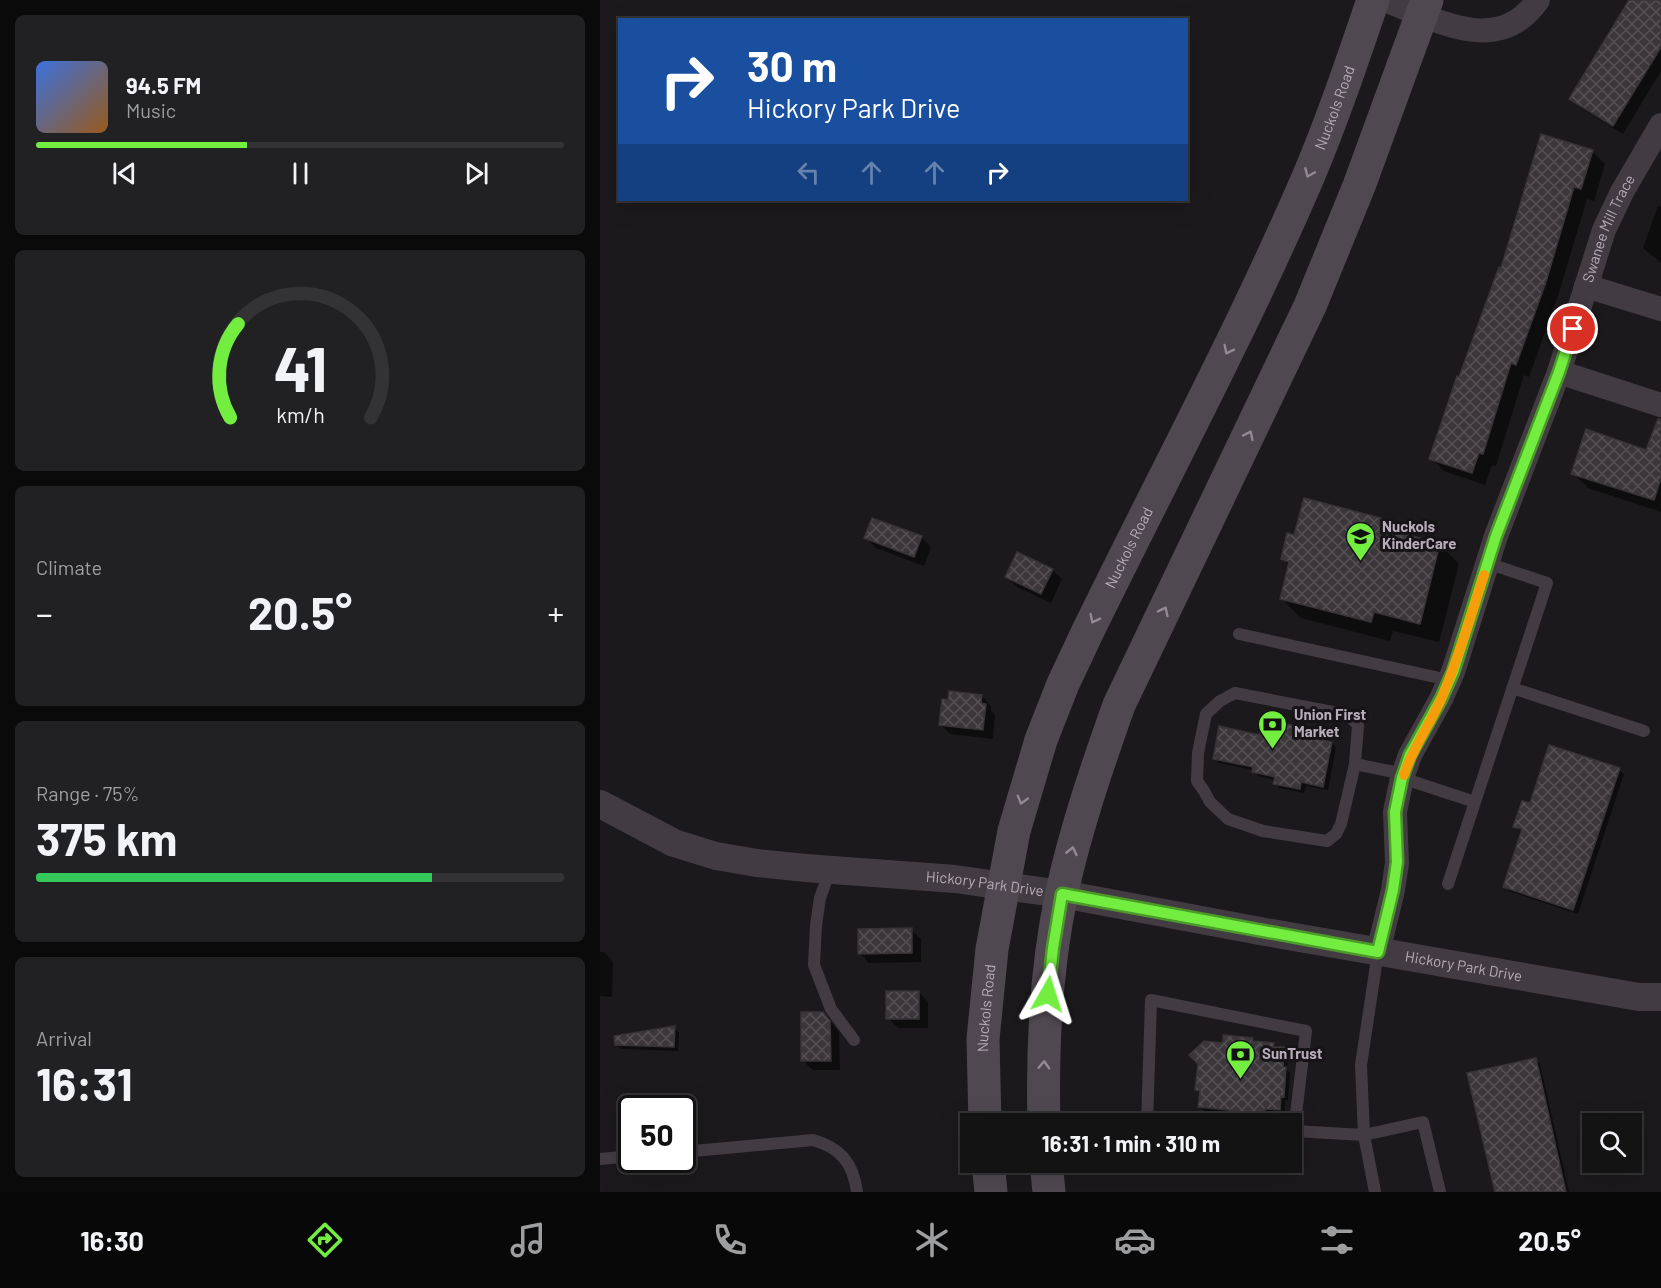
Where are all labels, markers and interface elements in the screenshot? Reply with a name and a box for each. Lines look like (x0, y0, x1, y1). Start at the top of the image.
text: 30 m (747, 40, 837, 90)
icon: right (648, 42, 726, 120)
street label: Nuckols Road (1310, 63, 1358, 152)
text: 94.5 FM (126, 72, 201, 98)
text: Hickory Park Drive (747, 91, 960, 123)
text: Music (126, 98, 176, 122)
icon: left (792, 156, 825, 189)
icon: ahead (855, 156, 888, 189)
icon: ahead (918, 156, 951, 189)
icon: right (981, 156, 1014, 189)
icon: previous (108, 157, 141, 190)
icon: pause (284, 157, 317, 190)
icon: next (460, 157, 493, 190)
one-way arrow (1304, 167, 1316, 178)
street label: Swanee Mill Trace (1578, 171, 1638, 284)
pin (1547, 303, 1598, 354)
icon: arrive (1556, 312, 1589, 345)
text: 41 (273, 330, 327, 404)
one-way arrow (1224, 344, 1236, 355)
text: km/h (276, 402, 324, 427)
one-way arrow (1241, 431, 1253, 442)
street label: Nuckols Road (1100, 504, 1156, 591)
place label: Nuckols KinderCare (1382, 517, 1457, 552)
school or university icon: Nuckols KinderCare (1345, 520, 1377, 562)
text: Climate (36, 555, 102, 579)
text: 20.5° (248, 585, 352, 639)
text: − (36, 593, 53, 633)
text: + (548, 593, 564, 633)
one-way arrow (1157, 606, 1169, 617)
one-way arrow (1089, 612, 1101, 623)
place label: Union First Market (1294, 705, 1366, 740)
bank icon: Union First Market (1257, 708, 1289, 750)
text: Range · 75% (36, 781, 140, 805)
one-way arrow (1017, 795, 1030, 805)
text: 375 km (36, 811, 177, 865)
one-way arrow (1064, 847, 1077, 857)
street label: Hickory Park Drive (925, 867, 1045, 899)
street label: Hickory Park Drive (1404, 946, 1524, 985)
position arrow (1016, 962, 1080, 1026)
street label: Nuckols Road (973, 963, 998, 1052)
text: Arrival (36, 1026, 92, 1050)
bank icon: SunTrust (1225, 1038, 1257, 1080)
place label: SunTrust (1262, 1044, 1323, 1062)
text: 16:31 (36, 1056, 133, 1110)
one-way arrow (1038, 1061, 1051, 1070)
speed limit sign: 50 (618, 1095, 696, 1173)
map controls (1582, 1113, 1642, 1173)
button: search (1582, 1113, 1642, 1173)
text: 16:31 · 1 min · 310 m (1042, 1130, 1220, 1156)
icon: directions (304, 1219, 346, 1261)
icon: music (507, 1219, 549, 1261)
icon: phone (709, 1219, 751, 1261)
icon: climate (911, 1219, 953, 1261)
icon: car (1114, 1219, 1156, 1261)
icon: filters (1316, 1219, 1358, 1261)
text: 16:30 (80, 1224, 144, 1256)
text: 20.5° (1518, 1224, 1581, 1256)

